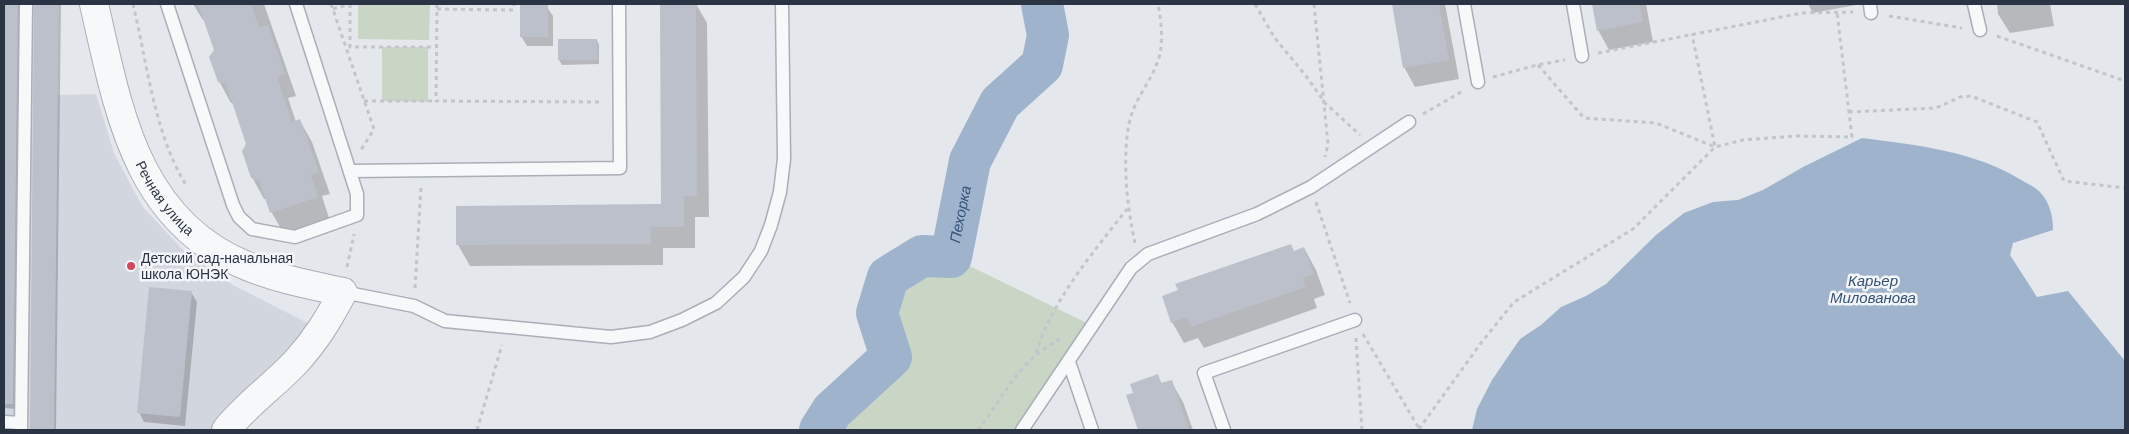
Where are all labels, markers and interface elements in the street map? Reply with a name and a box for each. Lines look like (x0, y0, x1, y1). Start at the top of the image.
street label: Речная улица (132, 158, 197, 239)
water label: Пехорка (946, 184, 973, 244)
place label: Детский сад-начальная школа ЮНЭК (141, 250, 293, 282)
marker: Детский сад-начальная школа ЮНЭК (125, 260, 137, 272)
water label: Карьер Милованова (1830, 272, 1916, 306)

